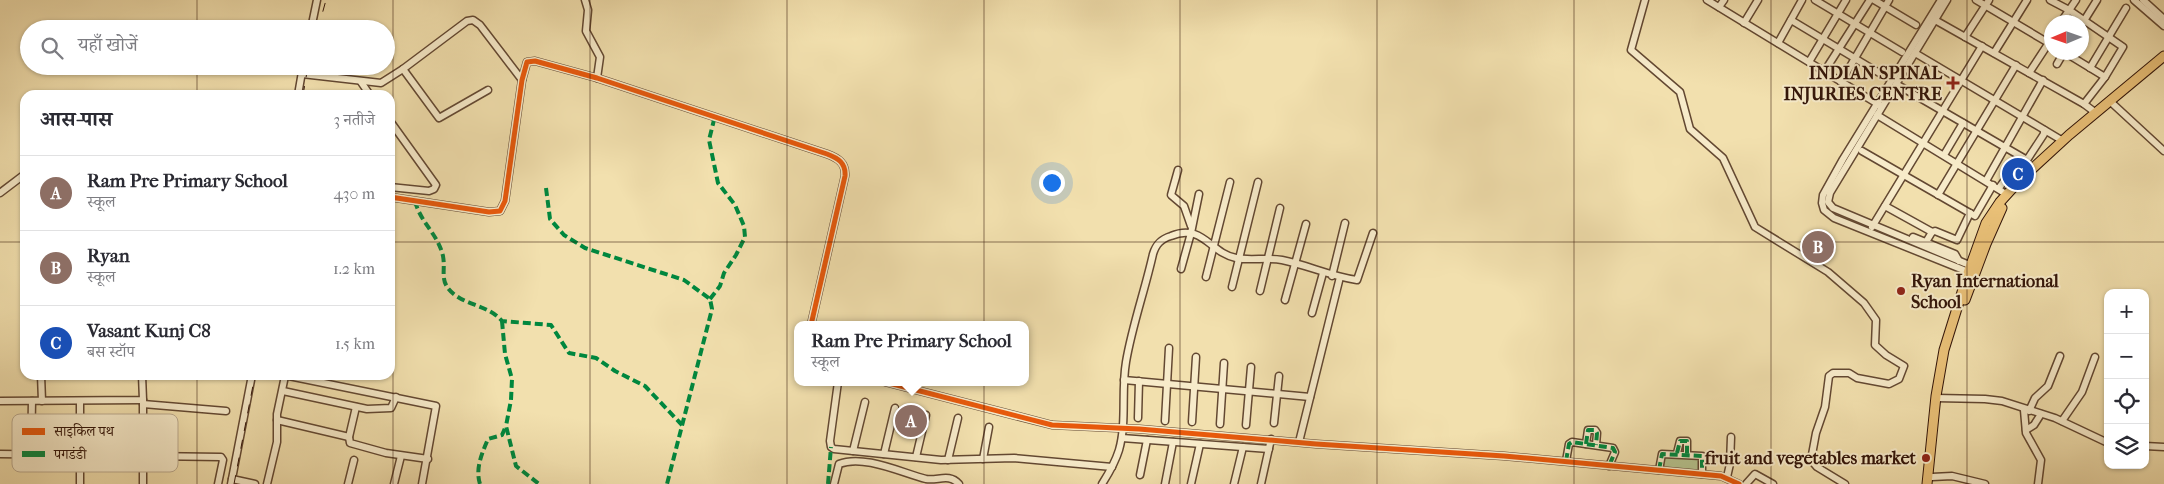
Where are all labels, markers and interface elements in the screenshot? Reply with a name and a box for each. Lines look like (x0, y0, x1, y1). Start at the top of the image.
north arrow (2044, 15, 2089, 60)
search box (20, 20, 395, 75)
icon: search (38, 34, 66, 62)
text: यहाँ खोजें (78, 34, 138, 56)
place label: INDIAN SPINAL INJURIES CENTRE (1783, 63, 1943, 105)
marker: INDIAN SPINAL INJURIES CENTRE (1946, 76, 1960, 90)
text: आस-पास (40, 107, 112, 131)
text: 3 नतीजे (334, 110, 375, 129)
pin: C (2002, 155, 2034, 193)
text: Ram Pre Primary School (87, 170, 288, 192)
your location (1039, 170, 1065, 196)
text: A (51, 184, 61, 203)
text: 430 m (333, 184, 375, 203)
text: स्कूल (87, 192, 116, 211)
pin: B (1802, 228, 1834, 266)
text: Ryan (87, 245, 130, 267)
text: B (51, 259, 61, 278)
text: 1.2 km (333, 259, 375, 278)
text: स्कूल (87, 267, 116, 286)
place label: Ryan International School (1911, 271, 2060, 313)
marker: Ryan International School (1895, 285, 1907, 297)
map controls (2104, 289, 2149, 469)
button: + (2104, 289, 2149, 334)
text: Vasant Kunj C8 (87, 320, 211, 342)
popup (794, 321, 1029, 386)
text: Ram Pre Primary School (811, 330, 1012, 352)
text: C (51, 334, 61, 353)
text: 1.5 km (335, 334, 375, 353)
button: − (2104, 334, 2149, 379)
text: बस स्टॉप (87, 342, 135, 361)
text: स्कूल (811, 352, 840, 371)
button: locate (2104, 379, 2149, 424)
pin: A (895, 402, 927, 440)
legend (12, 414, 178, 472)
text: साइकिल पथ (53, 423, 115, 440)
button: layers (2104, 424, 2149, 469)
text: पगडंडी (53, 446, 87, 463)
place label: fruit and vegetables market (1704, 448, 1917, 469)
marker: fruit and vegetables market (1920, 452, 1932, 464)

